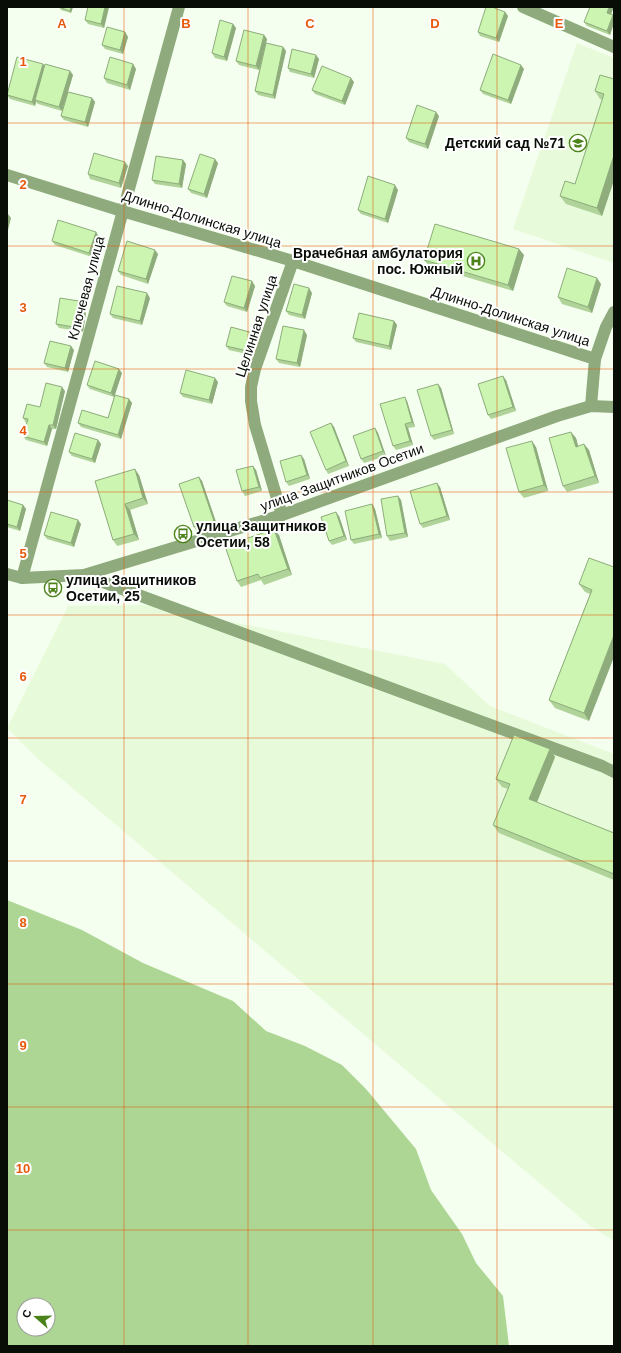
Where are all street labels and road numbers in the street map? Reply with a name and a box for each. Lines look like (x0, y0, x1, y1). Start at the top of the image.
street label: Длинно-Долинская улица (121, 187, 284, 251)
street label: Ключевая улица (64, 234, 108, 342)
street label: Целинная улица (232, 273, 280, 379)
street label: Длинно-Долинская улица (430, 283, 592, 349)
street label: улица Защитников Осетии (258, 440, 426, 514)

